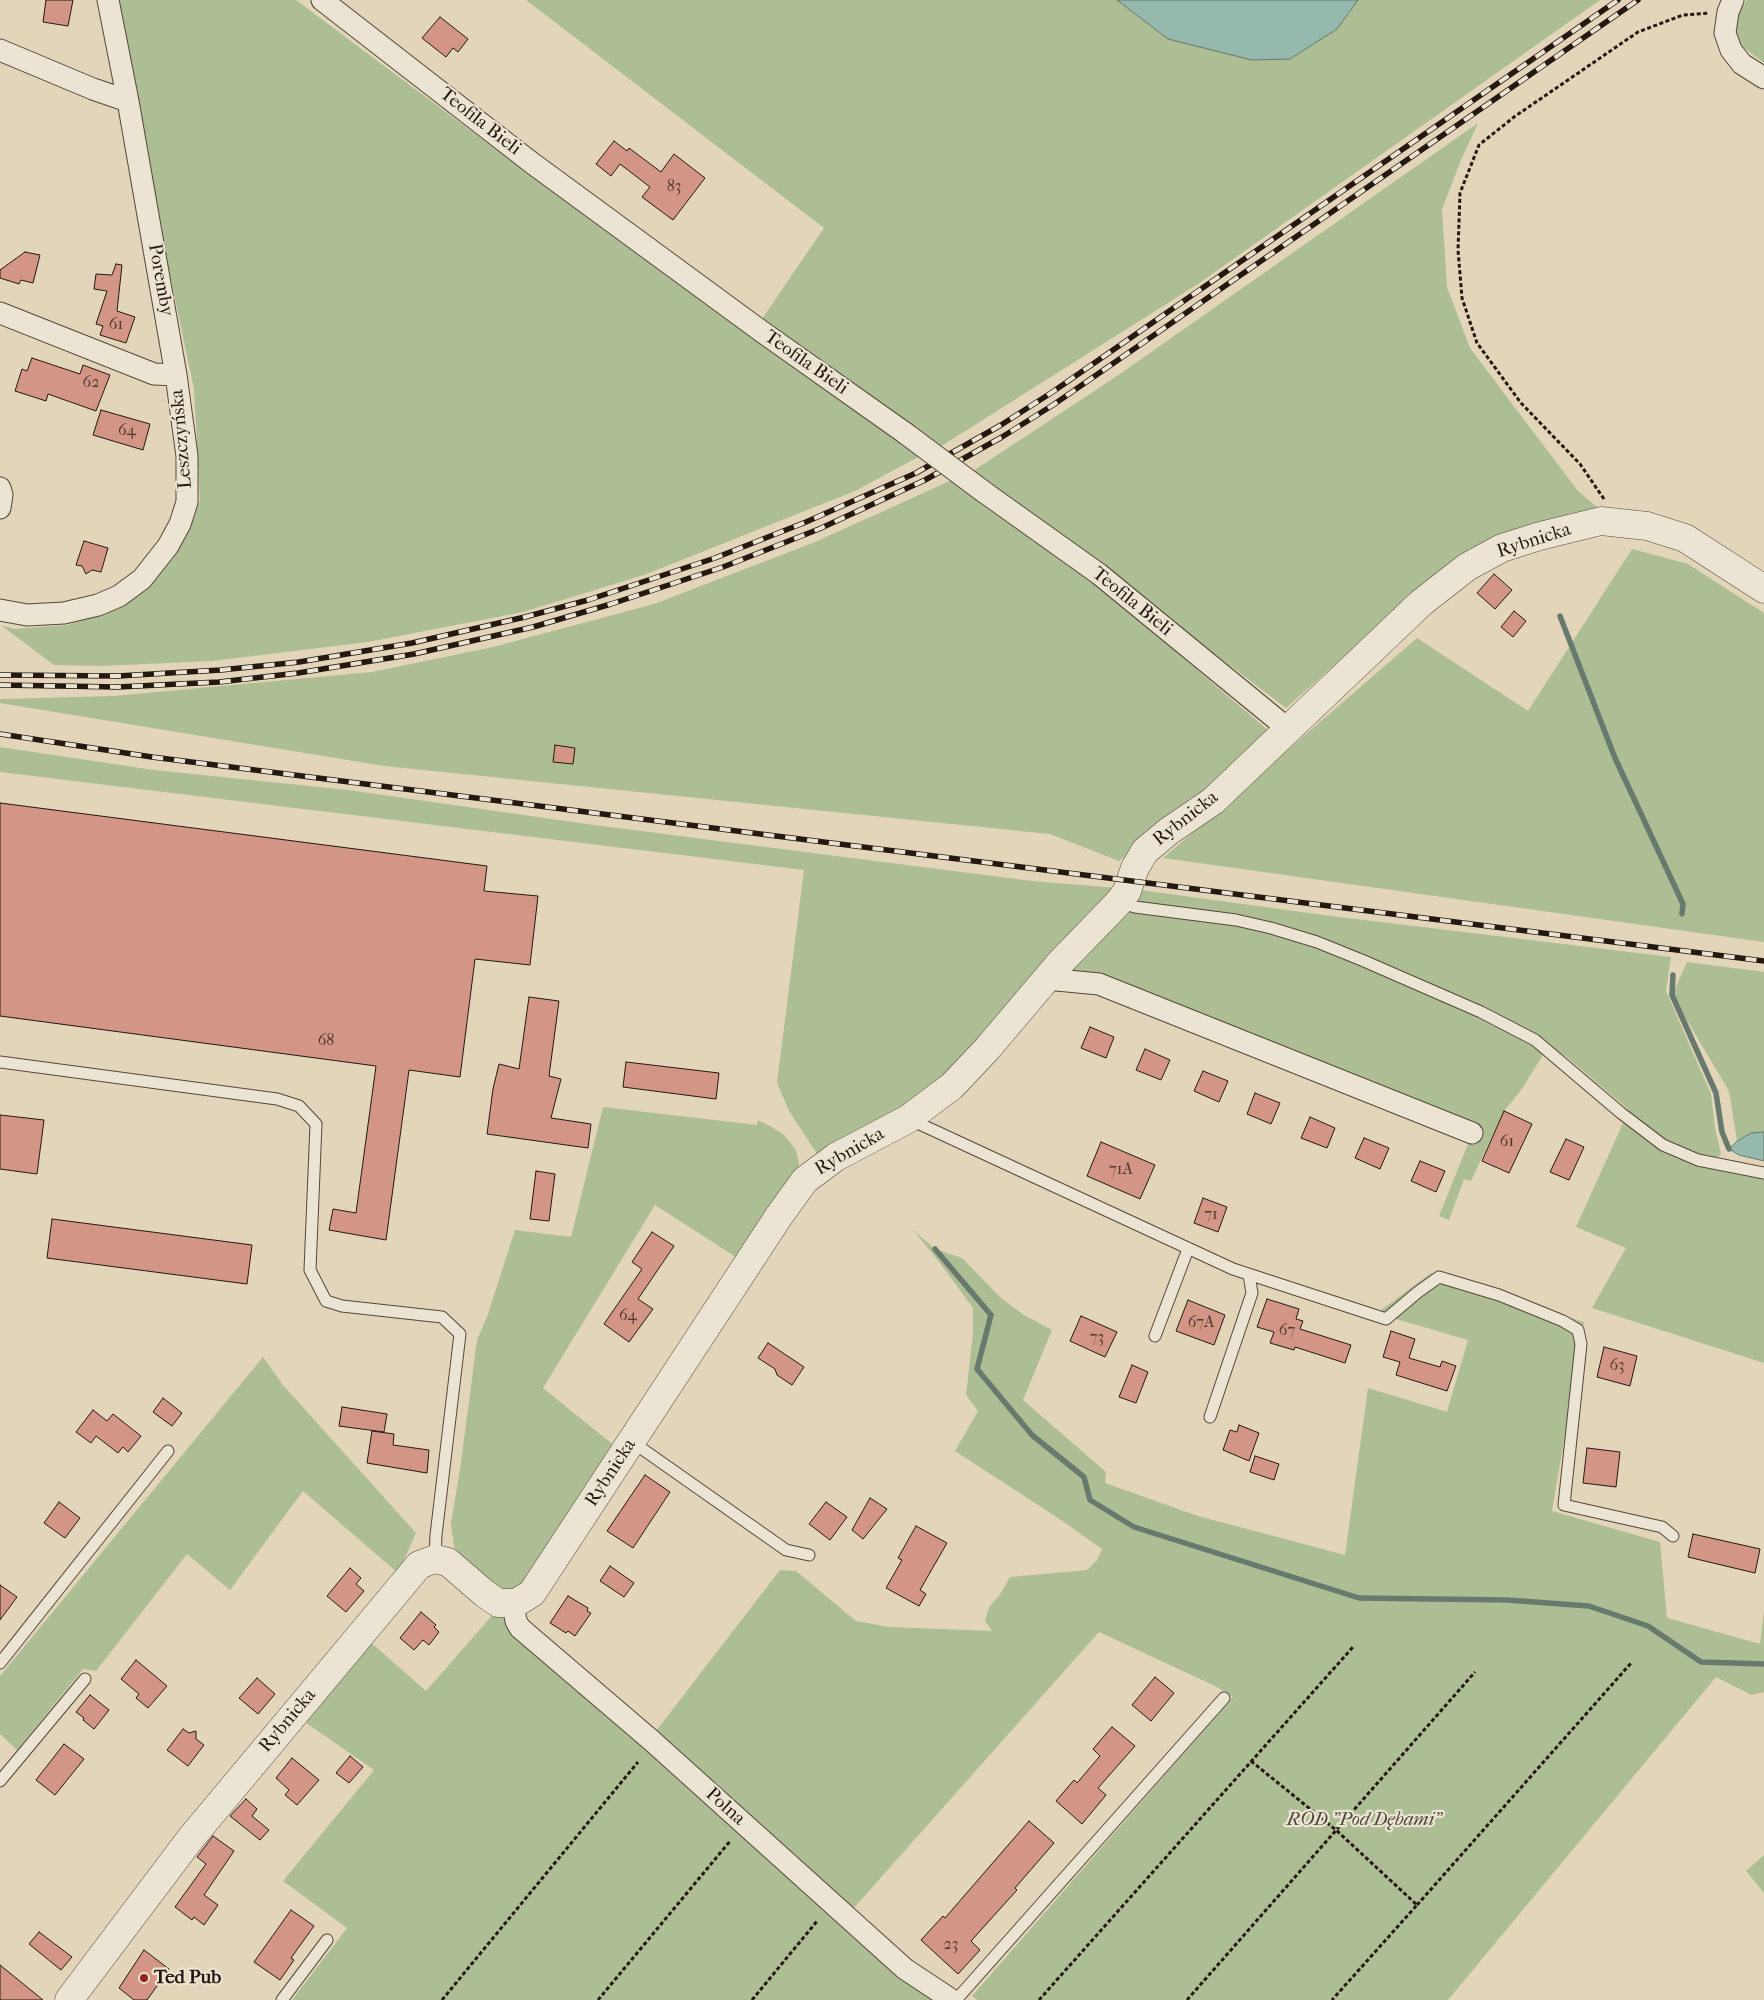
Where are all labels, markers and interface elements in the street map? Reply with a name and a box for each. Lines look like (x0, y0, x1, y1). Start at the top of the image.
street label: Teofila Bieli (435, 83, 525, 161)
house number: 83 (667, 177, 681, 197)
street label: Poremby (142, 242, 178, 318)
house number: 61 (109, 315, 123, 335)
street label: Teofila Bieli (760, 326, 852, 400)
house number: 62 (83, 373, 99, 393)
street label: Leszczyńska (166, 388, 198, 490)
house number: 64 (118, 421, 136, 441)
street label: Rybnicka (1494, 518, 1574, 564)
street label: Teofila Bieli (1087, 563, 1177, 641)
street label: Rybnicka (1149, 787, 1223, 851)
house number: 68 (318, 1031, 334, 1051)
street label: Rybnicka (811, 1123, 889, 1181)
house number: 61 (1500, 1132, 1514, 1152)
house number: 71A (1109, 1160, 1133, 1180)
house number: 71 (1204, 1205, 1218, 1225)
house number: 64 (619, 1306, 637, 1326)
house number: 67A (1188, 1313, 1214, 1333)
house number: 67 (1279, 1321, 1295, 1341)
house number: 73 (1090, 1328, 1104, 1348)
house number: 63 (1609, 1356, 1625, 1376)
street label: Rybnicka (581, 1435, 641, 1511)
street label: Rybnicka (255, 1684, 321, 1758)
street label: Polna (700, 1783, 750, 1831)
park label: ROD "Pod Dębami" (1287, 1809, 1441, 1831)
house number: 23 (944, 1935, 958, 1955)
place label: Ted Pub (154, 1967, 221, 1989)
marker: Ted Pub (138, 1972, 150, 1984)

